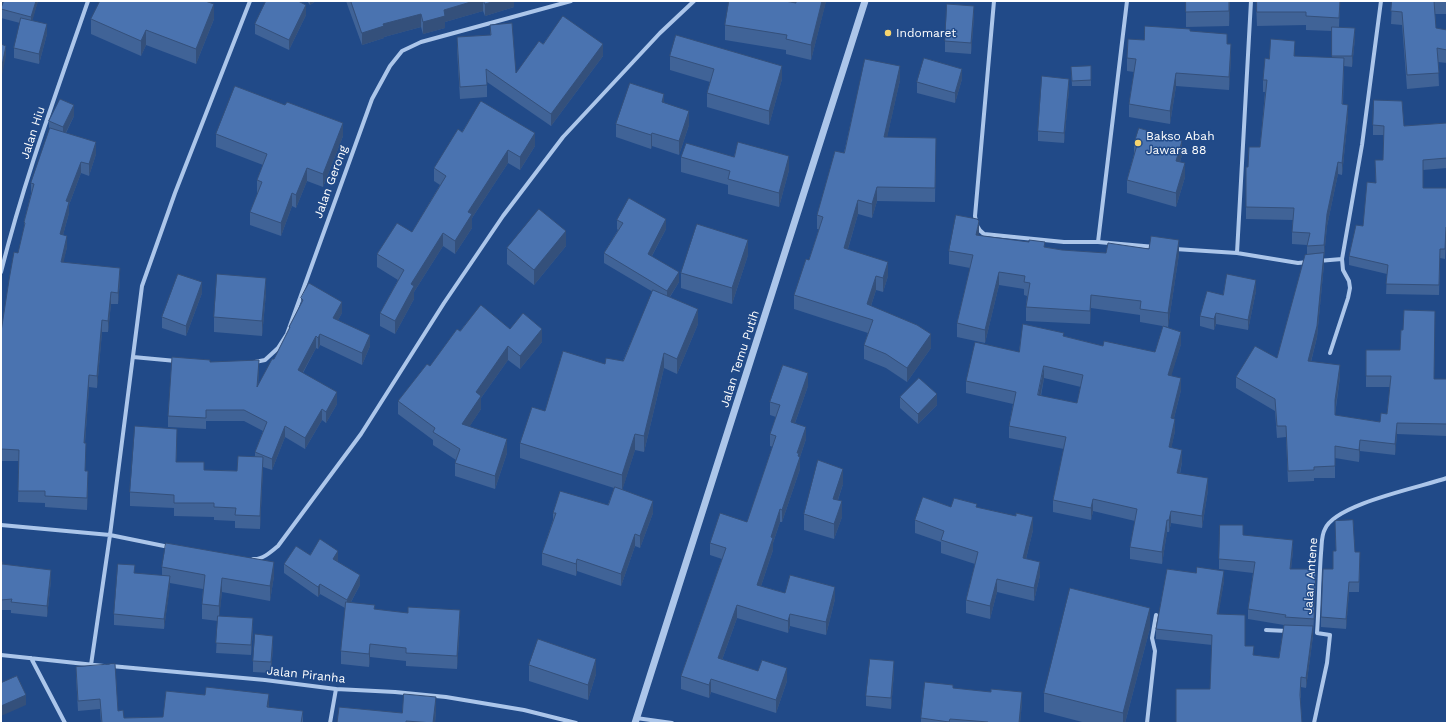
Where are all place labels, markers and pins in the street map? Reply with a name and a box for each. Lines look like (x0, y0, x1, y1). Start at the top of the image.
place label: Indomaret (896, 26, 956, 40)
marker: Indomaret (883, 28, 893, 38)
place label: Bakso Abah Jawara 88 (1146, 129, 1215, 157)
marker: Bakso Abah Jawara 88 (1133, 138, 1143, 148)

